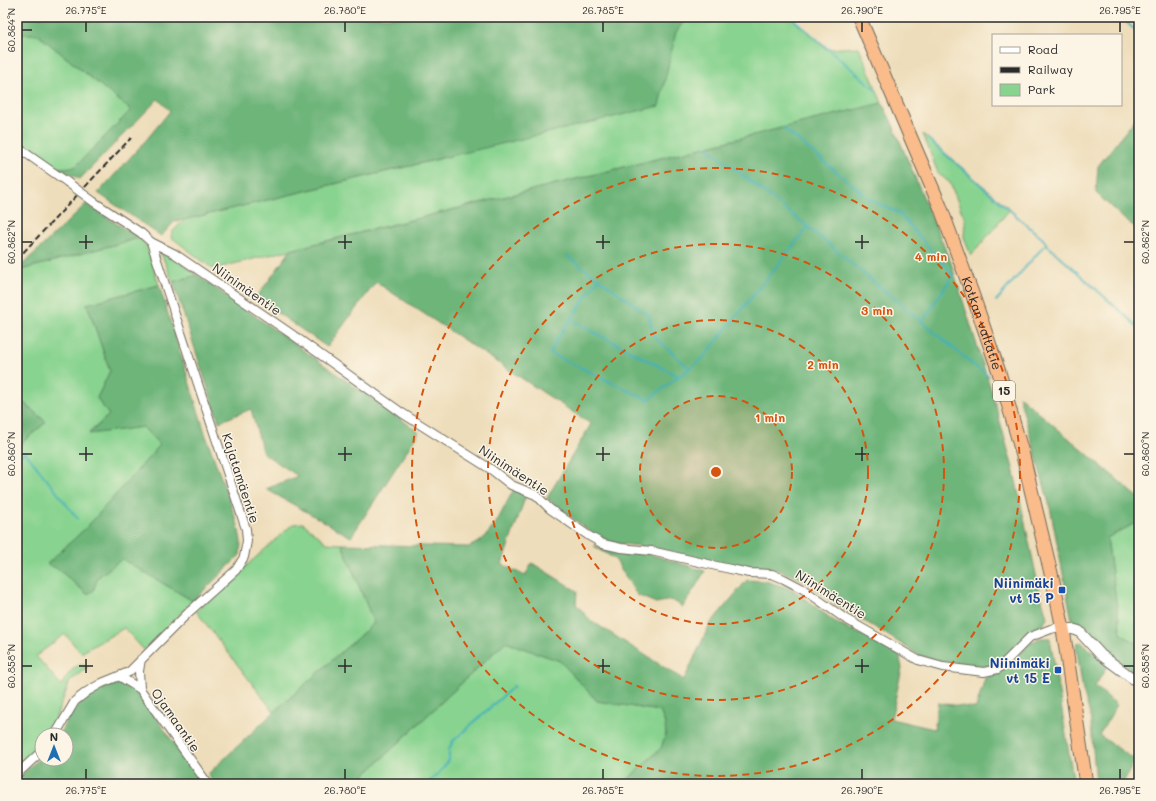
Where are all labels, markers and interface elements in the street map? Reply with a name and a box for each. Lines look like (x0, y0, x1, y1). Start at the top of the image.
text: 26.775°E (65, 3, 107, 17)
text: 26.780°E (324, 3, 366, 17)
text: 26.785°E (582, 3, 624, 17)
text: 26.790°E (841, 3, 883, 17)
text: 26.795°E (1099, 3, 1141, 17)
text: 60.864°N (4, 8, 18, 52)
legend (992, 34, 1122, 106)
text: Road (1028, 41, 1058, 57)
text: Railway (1028, 61, 1073, 77)
text: Park (1028, 81, 1055, 97)
text: 60.862°N (4, 220, 18, 264)
text: 60.862°N (1138, 220, 1152, 264)
text: 4 min (915, 248, 947, 264)
street label: Niinimäentie (210, 259, 285, 319)
street label: Kotkan valtatie (958, 274, 1007, 372)
text: 3 min (861, 302, 893, 318)
text: 2 min (807, 356, 839, 372)
road number: 15 (993, 381, 1015, 401)
text: 1 min (755, 409, 785, 425)
street label: Kajatamäentie (219, 431, 264, 525)
text: 60.860°N (4, 432, 18, 476)
text: 60.860°N (1138, 432, 1152, 476)
street label: Niinimäentie (476, 441, 553, 499)
centre of rings (709, 465, 723, 479)
street label: Niinimäentie (793, 565, 870, 622)
place label: Niinimäki vt 15 P (994, 574, 1054, 606)
marker: Niinimäki vt 15 P (1057, 585, 1067, 595)
text: 60.858°N (4, 644, 18, 688)
text: 60.858°N (1138, 644, 1152, 688)
place label: Niinimäki vt 15 E (990, 654, 1050, 686)
marker: Niinimäki vt 15 E (1053, 665, 1063, 675)
street label: Ojamaantie (148, 684, 205, 755)
north arrow (34, 727, 74, 767)
text: N (50, 729, 58, 744)
text: 26.775°E (65, 783, 107, 797)
text: 26.780°E (324, 783, 366, 797)
text: 26.785°E (582, 783, 624, 797)
text: 26.790°E (841, 783, 883, 797)
text: 26.795°E (1099, 783, 1141, 797)

